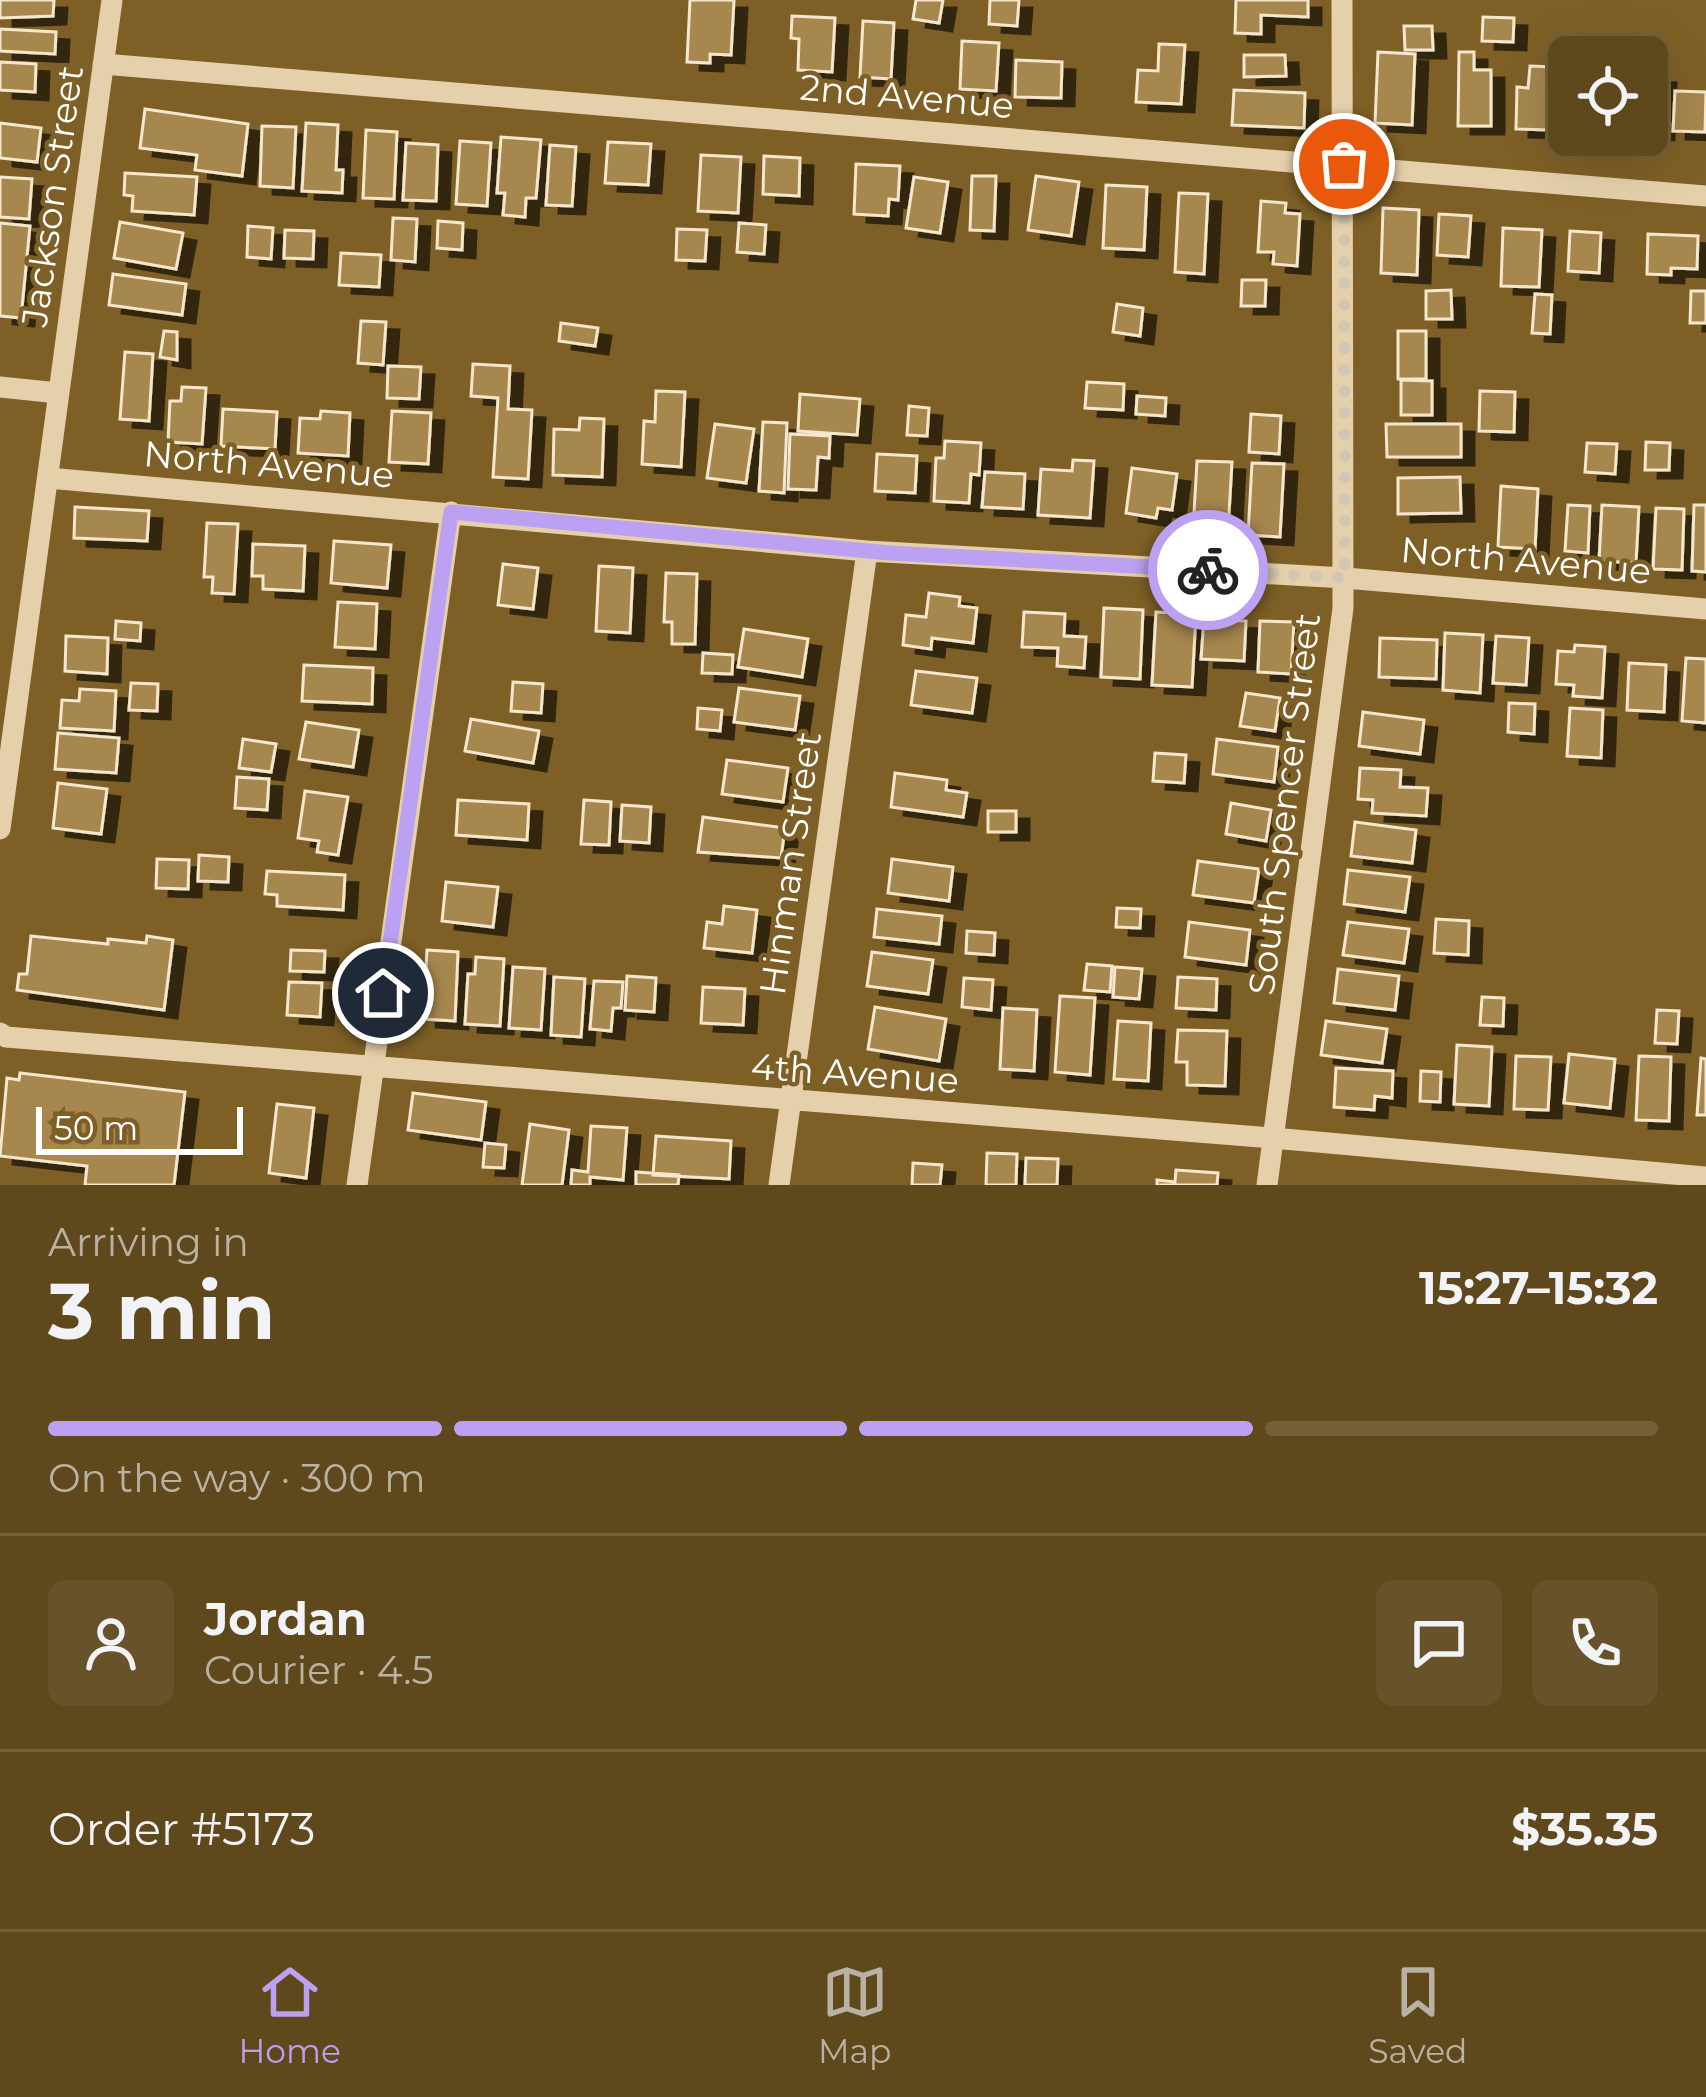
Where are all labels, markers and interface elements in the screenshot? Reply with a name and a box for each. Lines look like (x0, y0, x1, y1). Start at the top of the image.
map controls (1548, 36, 1668, 156)
button: locate (1548, 36, 1668, 156)
street label: Jackson Street (12, 63, 92, 330)
street label: 2nd Avenue (798, 65, 1016, 127)
pin (1293, 113, 1395, 215)
icon: bag (1311, 131, 1377, 197)
street label: North Avenue (142, 431, 396, 497)
courier (1148, 510, 1268, 630)
street label: North Avenue (1399, 527, 1653, 593)
icon: bike (1175, 537, 1241, 603)
street label: South Spencer Street (1239, 611, 1329, 997)
street label: Hinman Street (750, 729, 830, 997)
pin (332, 942, 434, 1044)
icon: home (350, 960, 416, 1026)
street label: 4th Avenue (750, 1044, 960, 1102)
scale bar (36, 1101, 243, 1154)
text: 50 m (54, 1108, 138, 1148)
text: Arriving in (48, 1218, 249, 1266)
text: 15:27–15:32 (1419, 1260, 1658, 1315)
text: 3 min (48, 1263, 275, 1359)
text: On the way · 300 m (48, 1454, 426, 1502)
button: person (48, 1580, 174, 1706)
button: chat (1376, 1580, 1502, 1706)
button: phone (1532, 1580, 1658, 1706)
text: Jordan (204, 1591, 367, 1646)
text: Courier · 4.5 (204, 1646, 434, 1694)
text: Order #5173 (48, 1801, 315, 1856)
text: $35.35 (1511, 1801, 1658, 1856)
tab: Home (239, 1959, 341, 2071)
tab: Map (818, 1959, 891, 2071)
tab: Saved (1368, 1959, 1467, 2071)

